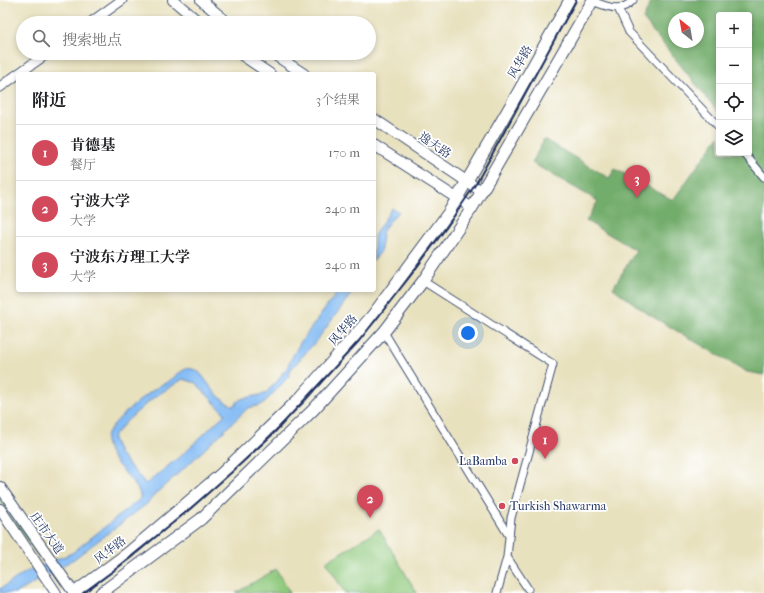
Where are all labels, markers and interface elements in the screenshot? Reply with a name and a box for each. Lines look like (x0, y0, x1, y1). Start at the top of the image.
north arrow (668, 12, 704, 48)
map controls (716, 12, 752, 156)
button: + (716, 12, 752, 48)
search box (16, 16, 376, 60)
icon: search (30, 27, 52, 49)
text: 搜索地点 (62, 31, 122, 49)
street label: 风华路 (505, 43, 535, 81)
button: − (716, 48, 752, 84)
button: locate (716, 84, 752, 120)
text: 附近 (32, 90, 66, 110)
text: 3个结果 (316, 92, 360, 107)
button: layers (716, 120, 752, 156)
street label: 逸夫路 (416, 129, 454, 161)
text: 肯德基 (70, 136, 115, 154)
text: 1 (43, 145, 47, 160)
text: 170 m (328, 145, 360, 160)
text: 餐厅 (70, 157, 96, 172)
pin: 3 (624, 165, 650, 198)
text: 宁波大学 (70, 192, 130, 210)
text: 2 (42, 201, 48, 216)
text: 240 m (325, 201, 360, 216)
text: 大学 (70, 213, 96, 228)
text: 宁波东方理工大学 (70, 248, 190, 266)
text: 3 (42, 257, 48, 272)
text: 240 m (325, 257, 360, 272)
text: 大学 (70, 269, 96, 284)
street label: 风华路 (326, 312, 360, 348)
your location (458, 323, 478, 343)
pin: 1 (532, 426, 558, 459)
place label: LaBamba (459, 454, 507, 468)
marker: LaBamba (510, 456, 520, 466)
pin: 2 (357, 485, 383, 518)
place label: Turkish Shawarma (510, 499, 607, 513)
marker: Turkish Shawarma (497, 501, 507, 511)
street label: 庄市大道 (27, 509, 67, 557)
street label: 风华路 (92, 533, 128, 567)

